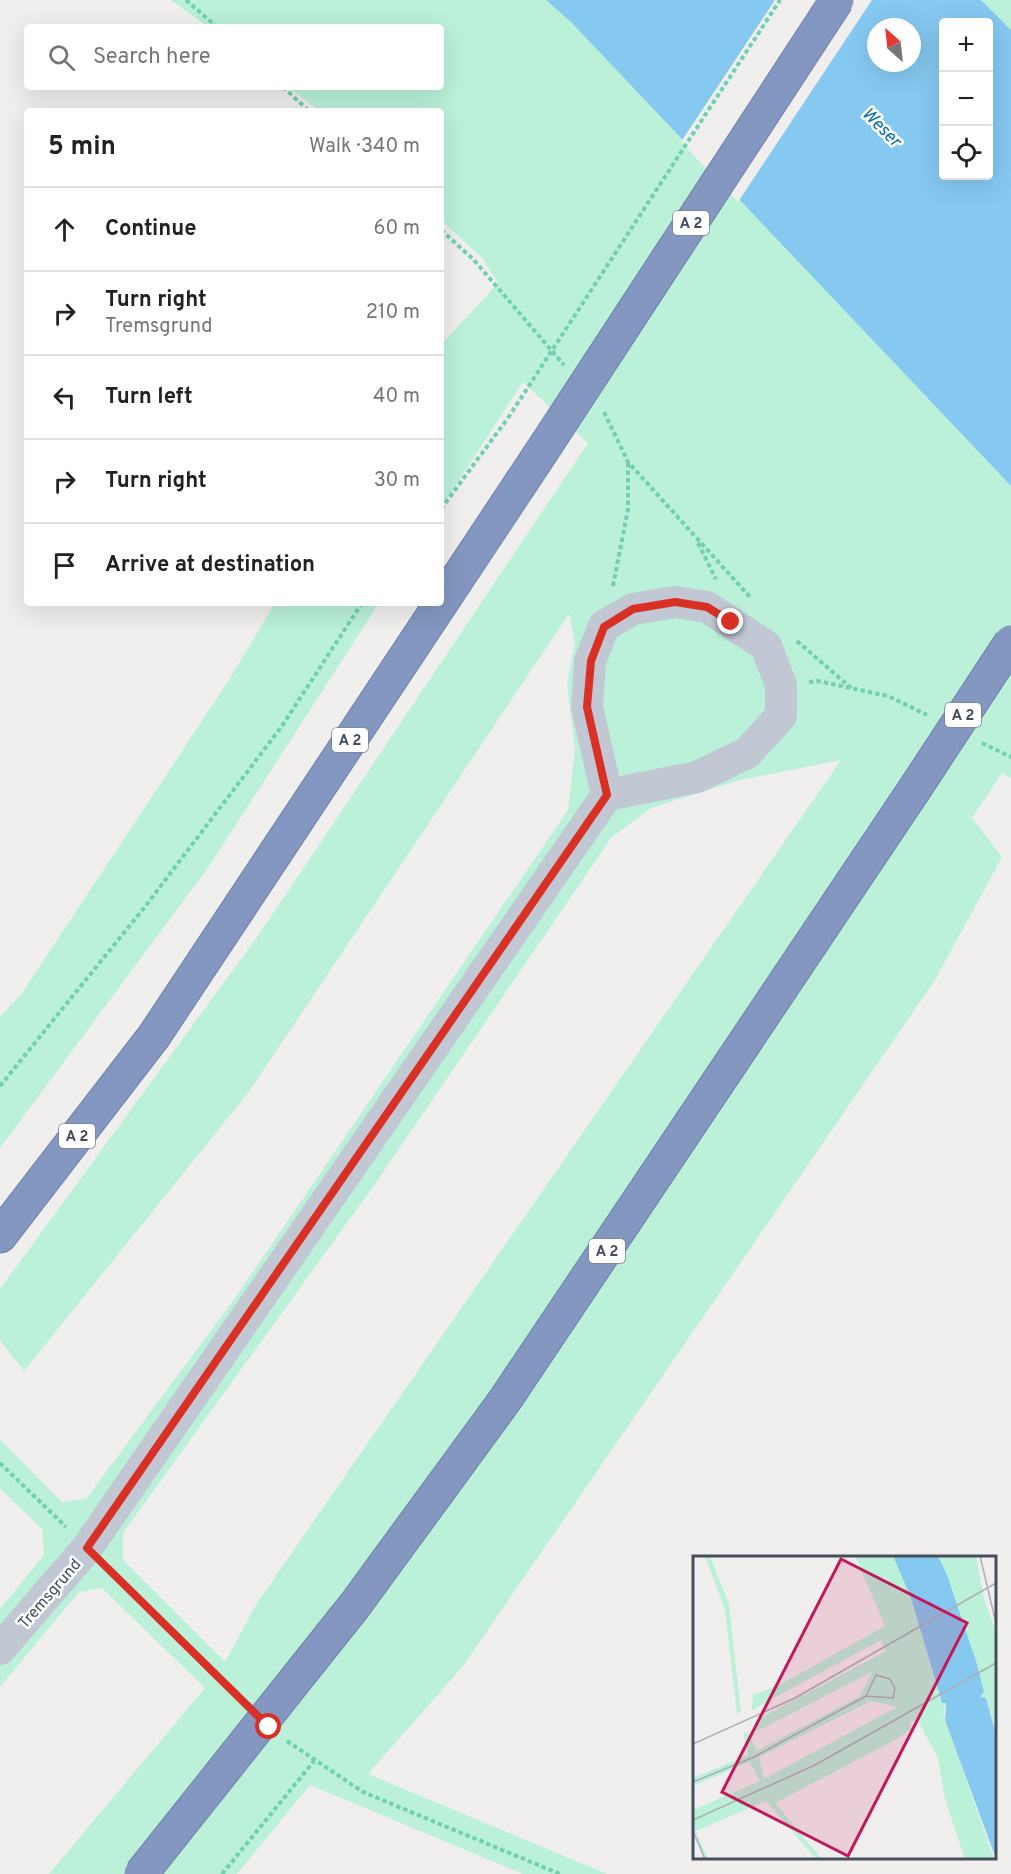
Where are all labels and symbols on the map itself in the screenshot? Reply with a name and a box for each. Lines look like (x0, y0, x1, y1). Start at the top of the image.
north arrow (867, 18, 921, 72)
water label: Weser (856, 103, 907, 154)
road number: A 2 (673, 211, 709, 235)
route end (717, 608, 743, 634)
road number: A 2 (945, 703, 981, 727)
road number: A 2 (332, 728, 368, 752)
road number: A 2 (59, 1124, 95, 1148)
road number: A 2 (589, 1239, 625, 1263)
street label: Tremsgrund (15, 1555, 86, 1633)
inset map (693, 1556, 996, 1859)
route start (255, 1713, 281, 1739)

